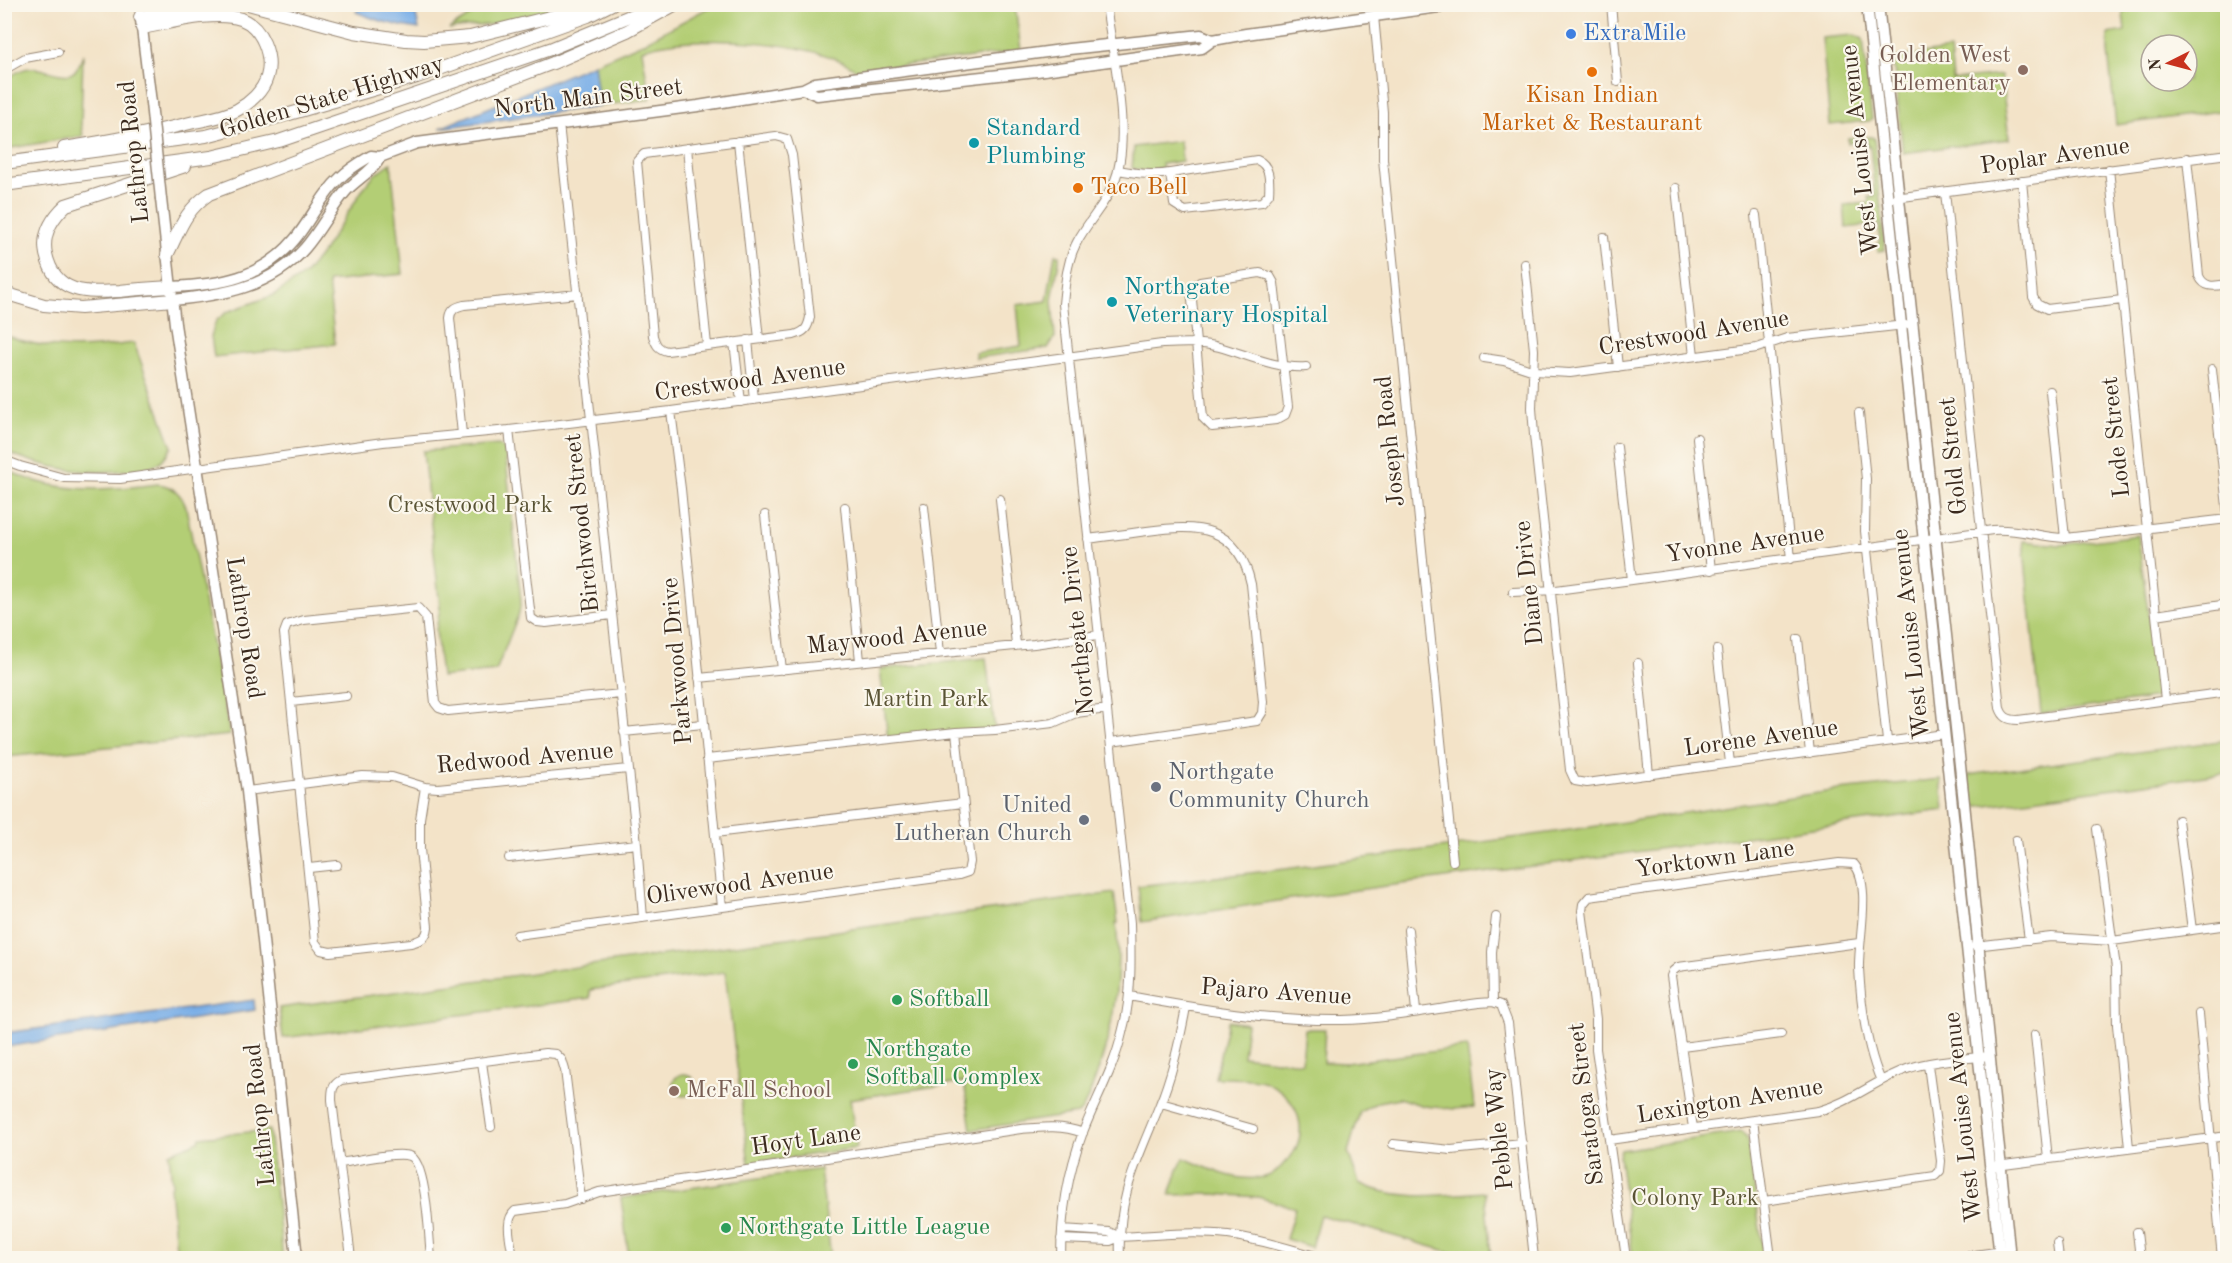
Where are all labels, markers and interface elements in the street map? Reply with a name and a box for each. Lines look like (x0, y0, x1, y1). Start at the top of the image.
place label: ExtraMile (1583, 22, 1686, 46)
marker: ExtraMile (1564, 27, 1578, 41)
north arrow (2139, 33, 2199, 93)
street label: West Louise Avenue (1838, 44, 1884, 256)
place label: Golden West Elementary (1879, 44, 2011, 96)
street label: Golden State Highway (217, 52, 447, 144)
text: N (2147, 57, 2165, 71)
marker: Golden West Elementary (2016, 63, 2030, 77)
marker: Kisan Indian Market & Restaurant (1585, 65, 1599, 79)
street label: North Main Street (492, 76, 684, 122)
street label: Lathrop Road (116, 79, 154, 225)
place label: Kisan Indian Market & Restaurant (1482, 84, 1702, 136)
place label: Standard Plumbing (986, 117, 1085, 169)
street label: Poplar Avenue (1979, 135, 2131, 179)
marker: Standard Plumbing (967, 136, 981, 150)
place label: Taco Bell (1090, 176, 1187, 200)
marker: Taco Bell (1071, 181, 1085, 195)
place label: Northgate Veterinary Hospital (1124, 276, 1328, 328)
marker: Northgate Veterinary Hospital (1105, 295, 1119, 309)
street label: Crestwood Avenue (1597, 307, 1791, 361)
street label: Crestwood Avenue (653, 356, 847, 406)
street label: Joseph Road (1372, 374, 1410, 508)
street label: Lode Street (2099, 375, 2135, 499)
street label: Gold Street (1936, 396, 1972, 516)
street label: Birchwood Street (562, 432, 604, 614)
park label: Crestwood Park (387, 494, 553, 518)
street label: Diane Drive (1512, 519, 1548, 647)
street label: Yvonne Avenue (1664, 522, 1826, 568)
street label: West Louise Avenue (1889, 528, 1935, 740)
street label: Northgate Drive (1058, 545, 1100, 717)
street label: Lathrop Road (221, 555, 267, 701)
street label: Parkwood Drive (659, 576, 697, 746)
street label: Maywood Avenue (806, 617, 988, 659)
park label: Martin Park (863, 688, 989, 712)
street label: Lorene Avenue (1682, 716, 1840, 762)
street label: Redwood Avenue (436, 739, 614, 779)
place label: Northgate Community Church (1168, 761, 1370, 813)
marker: Northgate Community Church (1149, 780, 1163, 794)
place label: United Lutheran Church (894, 794, 1072, 846)
marker: United Lutheran Church (1077, 813, 1091, 827)
street label: Yorktown Lane (1634, 837, 1796, 883)
street label: Olivewood Avenue (645, 860, 835, 910)
street label: Pajaro Avenue (1200, 976, 1352, 1010)
place label: Softball (909, 988, 989, 1012)
marker: Softball (890, 993, 904, 1007)
street label: West Louise Avenue (1941, 1011, 1987, 1223)
street label: Saratoga Street (1565, 1021, 1609, 1187)
place label: Northgate Softball Complex (865, 1038, 1041, 1090)
street label: Lathrop Road (242, 1042, 280, 1188)
marker: Northgate Softball Complex (846, 1057, 860, 1071)
street label: Pebble Way (1482, 1066, 1518, 1191)
street label: Lexington Avenue (1635, 1075, 1825, 1129)
place label: McFall School (686, 1079, 832, 1103)
marker: McFall School (667, 1084, 681, 1098)
street label: Hoyt Lane (750, 1121, 862, 1161)
park label: Colony Park (1631, 1187, 1759, 1211)
place label: Northgate Little League (738, 1216, 990, 1240)
marker: Northgate Little League (719, 1221, 733, 1235)

